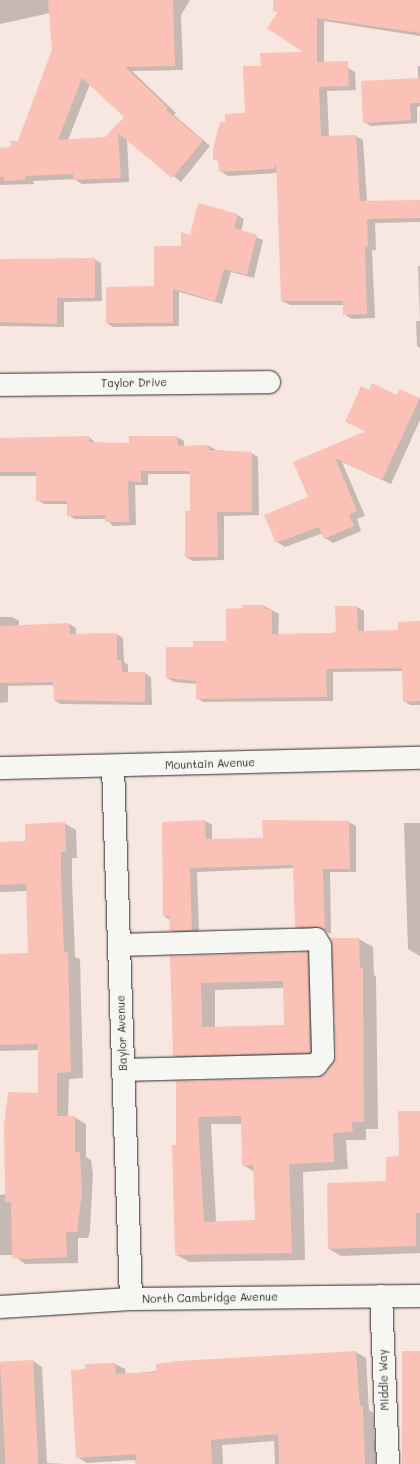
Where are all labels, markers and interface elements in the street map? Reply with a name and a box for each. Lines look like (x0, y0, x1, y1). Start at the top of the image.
street label: Taylor Drive (101, 376, 167, 390)
street label: Mountain Avenue (165, 756, 255, 772)
street label: Baylor Avenue (114, 995, 130, 1071)
street label: North Cambridge Avenue (142, 1290, 278, 1306)
street label: Middle Way (376, 1349, 392, 1411)

